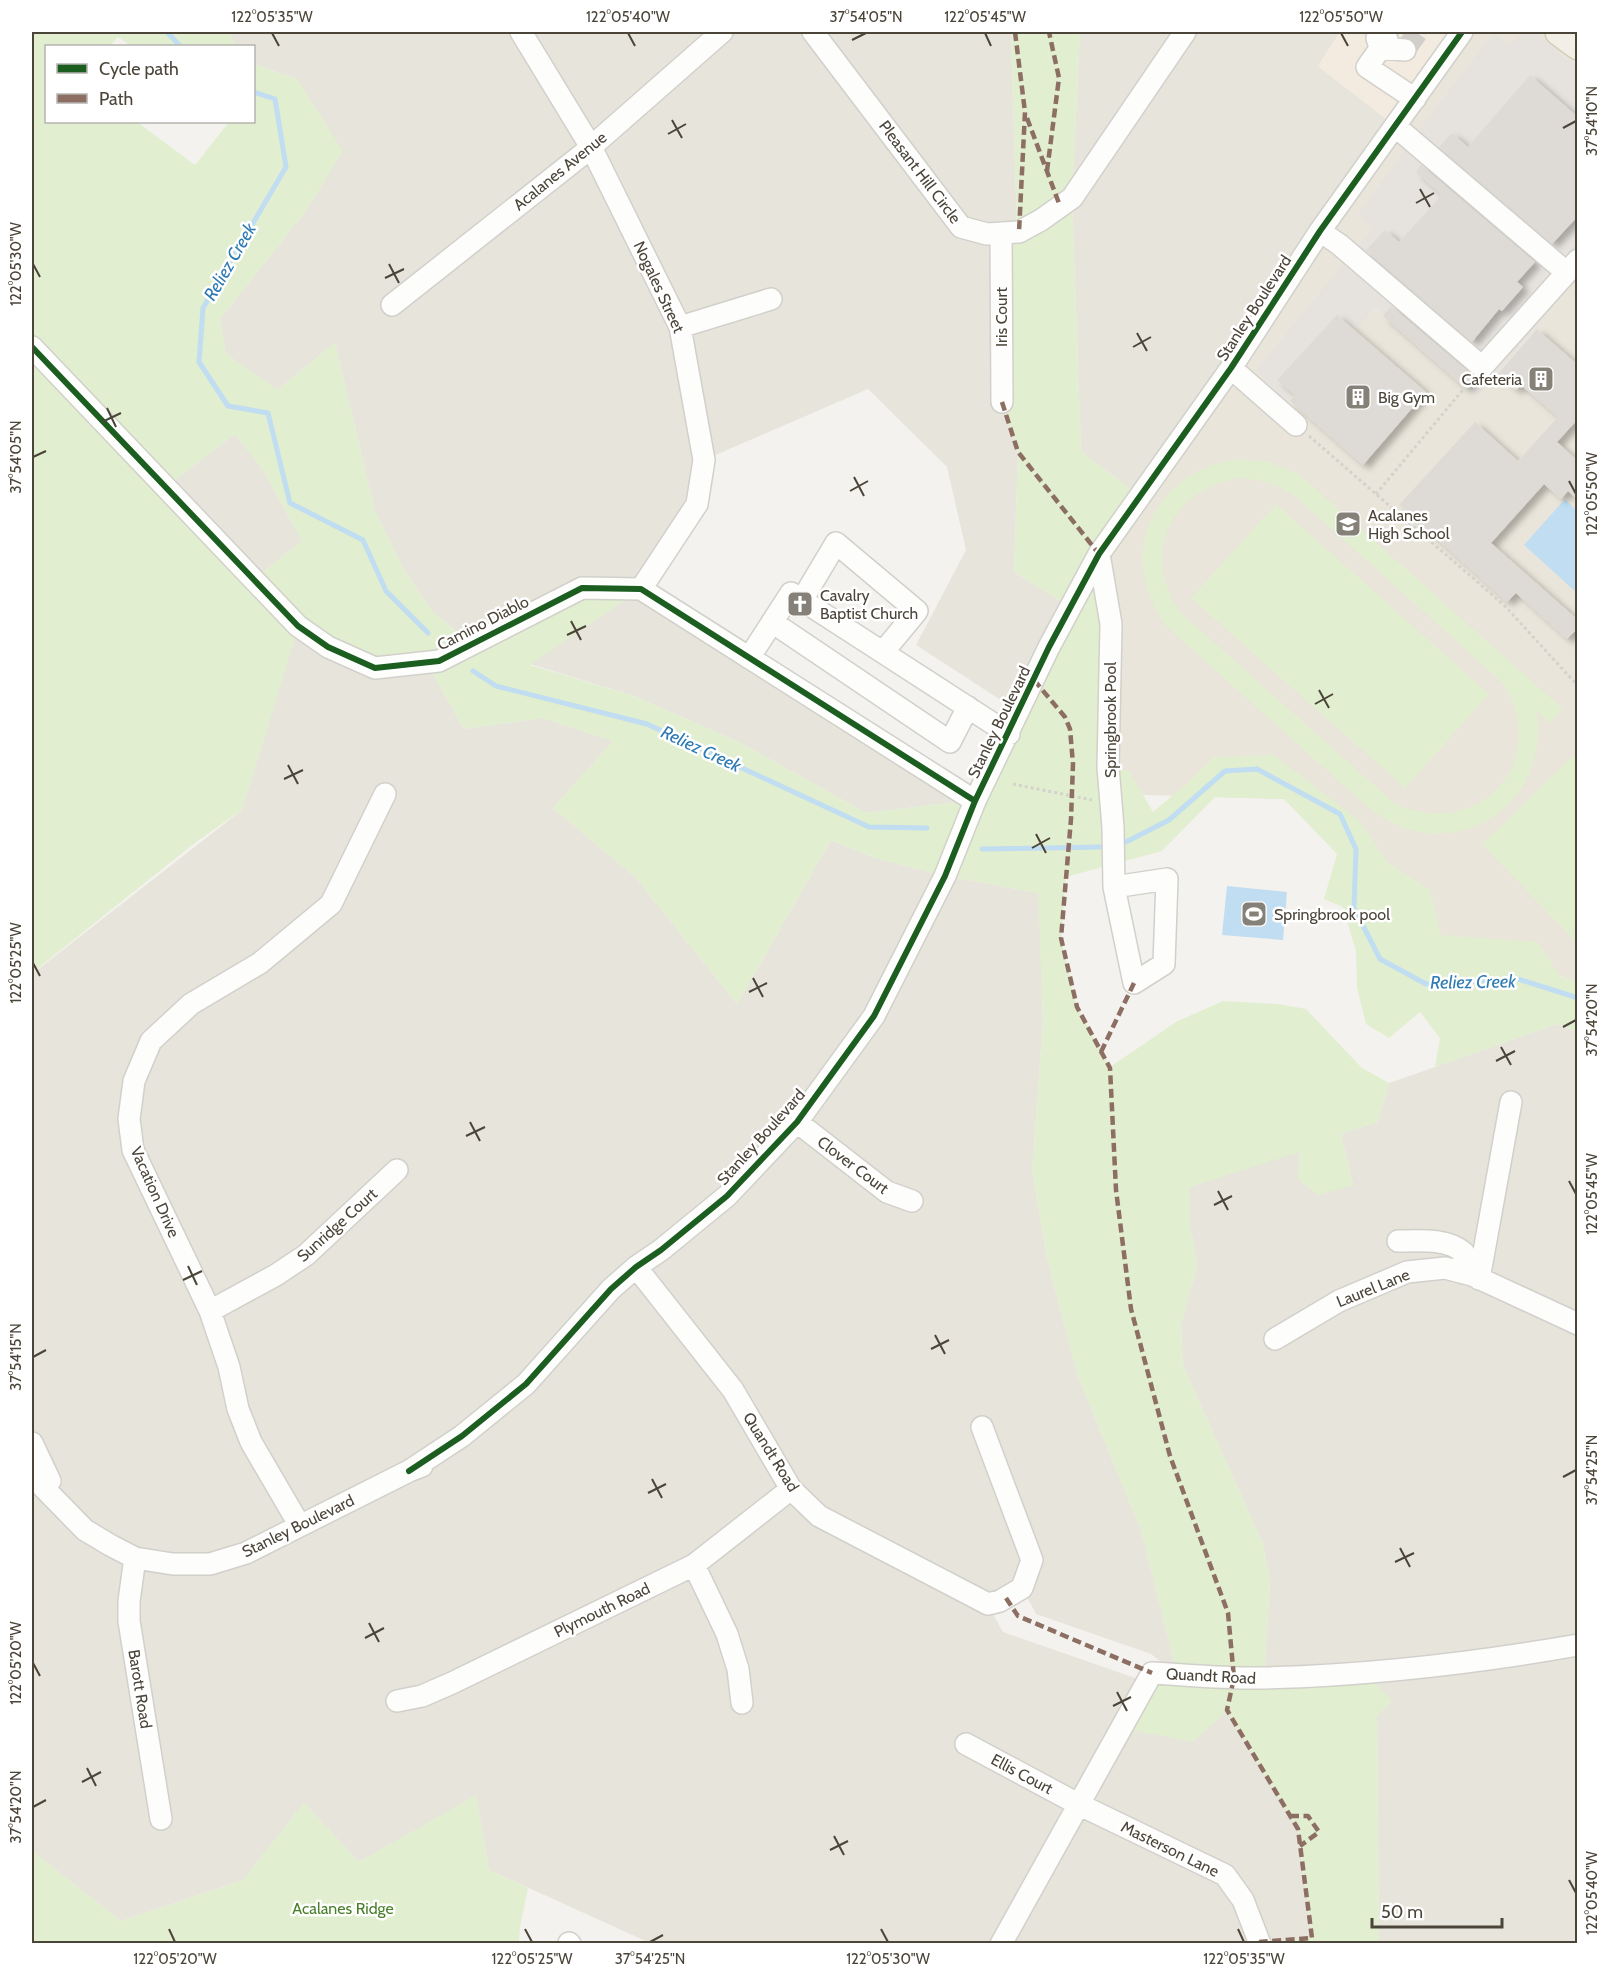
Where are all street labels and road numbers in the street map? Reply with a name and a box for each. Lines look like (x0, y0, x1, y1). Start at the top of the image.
street label: Pleasant Hill Circle (875, 117, 965, 227)
street label: Acalanes Avenue (510, 128, 610, 214)
street label: Nogales Street (630, 238, 689, 336)
street label: Stanley Boulevard (1213, 252, 1295, 364)
street label: Iris Court (992, 286, 1011, 347)
street label: Camino Diablo (434, 592, 532, 654)
street label: Springbrook Pool (1101, 662, 1120, 778)
street label: Stanley Boulevard (964, 663, 1034, 781)
street label: Stanley Boulevard (713, 1085, 809, 1189)
street label: Clover Court (814, 1132, 893, 1198)
street label: Vacation Drive (126, 1144, 184, 1240)
street label: Sunridge Court (293, 1184, 381, 1266)
street label: Laurel Lane (1334, 1265, 1412, 1311)
street label: Quandt Road (739, 1409, 803, 1495)
street label: Stanley Boulevard (239, 1491, 357, 1561)
street label: Plymouth Road (551, 1579, 653, 1641)
street label: Barott Road (124, 1648, 156, 1730)
street label: Quandt Road (1166, 1664, 1256, 1688)
street label: Ellis Court (988, 1750, 1057, 1798)
street label: Masterson Lane (1118, 1817, 1222, 1881)

